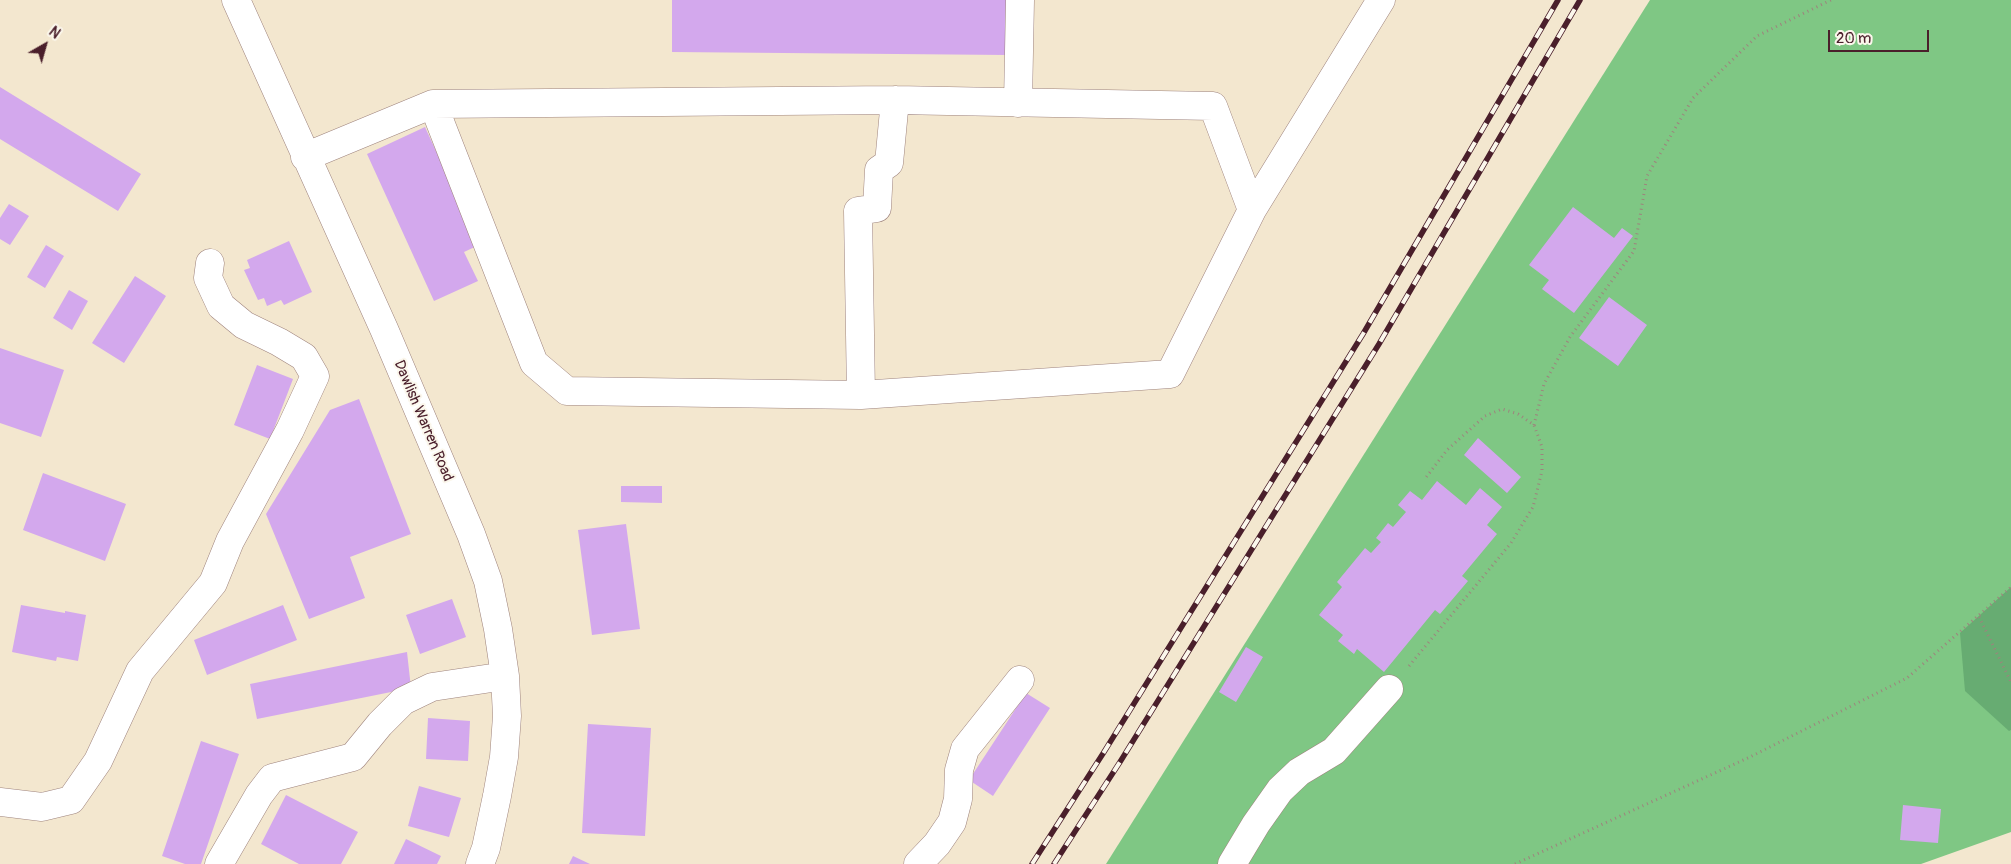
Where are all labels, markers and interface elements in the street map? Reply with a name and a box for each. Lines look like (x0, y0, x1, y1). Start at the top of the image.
north arrow (20, 20, 70, 70)
scale bar (1831, 20, 1932, 52)
text: N (46, 23, 64, 42)
text: 20 m (1836, 29, 1871, 48)
street label: Dawlish Warren Road (389, 358, 457, 484)

